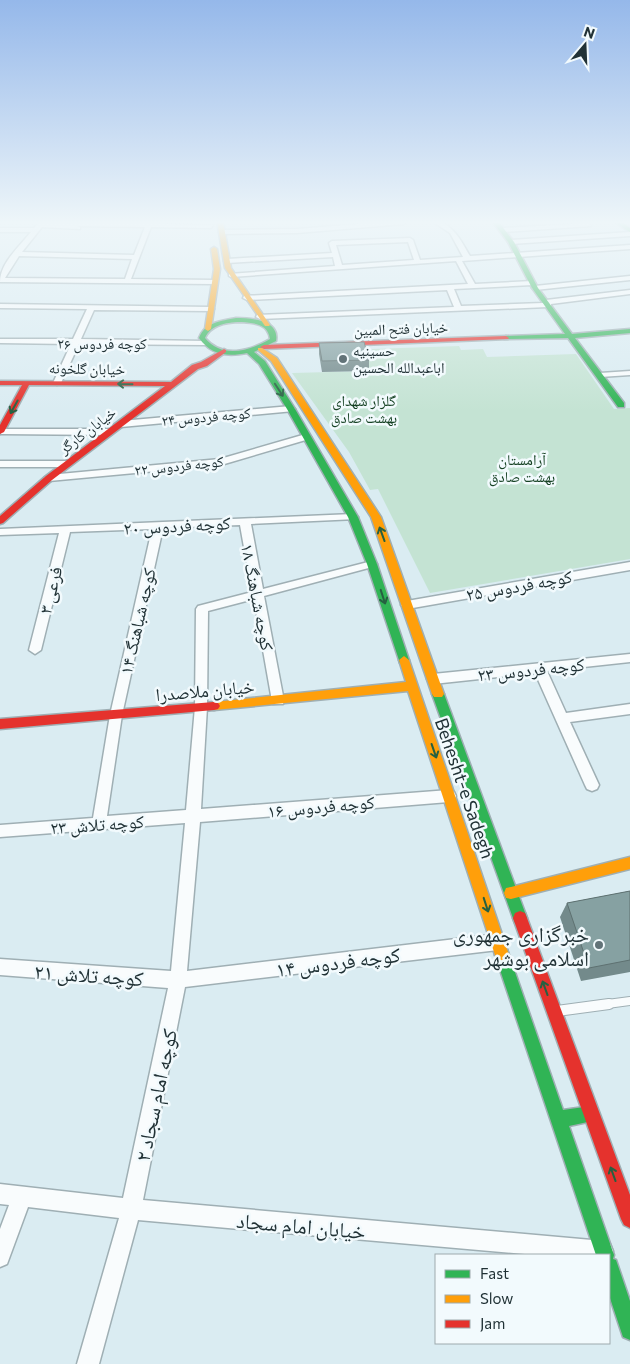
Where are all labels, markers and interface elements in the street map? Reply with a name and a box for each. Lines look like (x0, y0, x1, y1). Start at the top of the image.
north arrow (560, 20, 610, 70)
text: N (582, 22, 597, 42)
street label: خیابان فتح المبین (354, 317, 449, 341)
street label: کوچه فردوس ۲۶ (57, 334, 147, 354)
place label: حسینیه اباعبدالله الحسین (353, 341, 445, 378)
marker: حسینیه اباعبدالله الحسین (337, 353, 349, 365)
street label: خیابان گلخونه (49, 358, 126, 380)
one-way arrow (117, 379, 134, 389)
one-way arrow (274, 383, 284, 397)
park label: گلزار شهدای بهشت صادق (331, 391, 397, 428)
one-way arrow (8, 400, 18, 414)
street label: خیابان کارگر (54, 403, 121, 459)
street label: کوچه فردوس ۲۴ (161, 403, 252, 431)
park label: آرامستان بهشت صادق (489, 450, 555, 487)
street label: کوچه فردوس ۲۲ (134, 451, 225, 481)
street label: کوچه فردوس ۲۰ (123, 511, 232, 540)
one-way arrow (377, 527, 386, 542)
street label: کوچه شباهنگ ۱۸ (236, 542, 279, 653)
street label: فرعی ۳ (34, 564, 67, 616)
street label: کوچه شباهنگ ۱۴ (114, 565, 161, 677)
street label: کوچه فردوس ۲۵ (464, 565, 575, 606)
one-way arrow (379, 589, 388, 604)
street label: کوچه فردوس ۲۳ (476, 652, 586, 687)
street label: خیابان ملاصدرا (155, 675, 255, 706)
street label: Behesht-e Sadegh (431, 715, 499, 861)
one-way arrow (430, 743, 439, 759)
street label: کوچه فردوس ۱۶ (266, 790, 376, 823)
street label: کوچه تلاش ۲۳ (49, 810, 145, 839)
one-way arrow (482, 897, 491, 913)
place label: خبرگزاری جمهوری اسلامی بوشهر (453, 921, 589, 972)
marker: خبرگزاری جمهوری اسلامی بوشهر (593, 939, 605, 951)
street label: کوچه فردوس ۱۴ (274, 941, 402, 983)
street label: کوچه تلاش ۲۱ (33, 958, 145, 992)
one-way arrow (540, 981, 549, 996)
street label: کوچه امام سجاد ۲ (129, 1026, 184, 1164)
one-way arrow (608, 1166, 617, 1182)
street label: خیابان امام سجاد (235, 1207, 367, 1246)
legend (435, 1254, 610, 1344)
text: Fast (480, 1264, 509, 1282)
text: Slow (480, 1289, 513, 1307)
text: Jam (480, 1314, 505, 1332)

